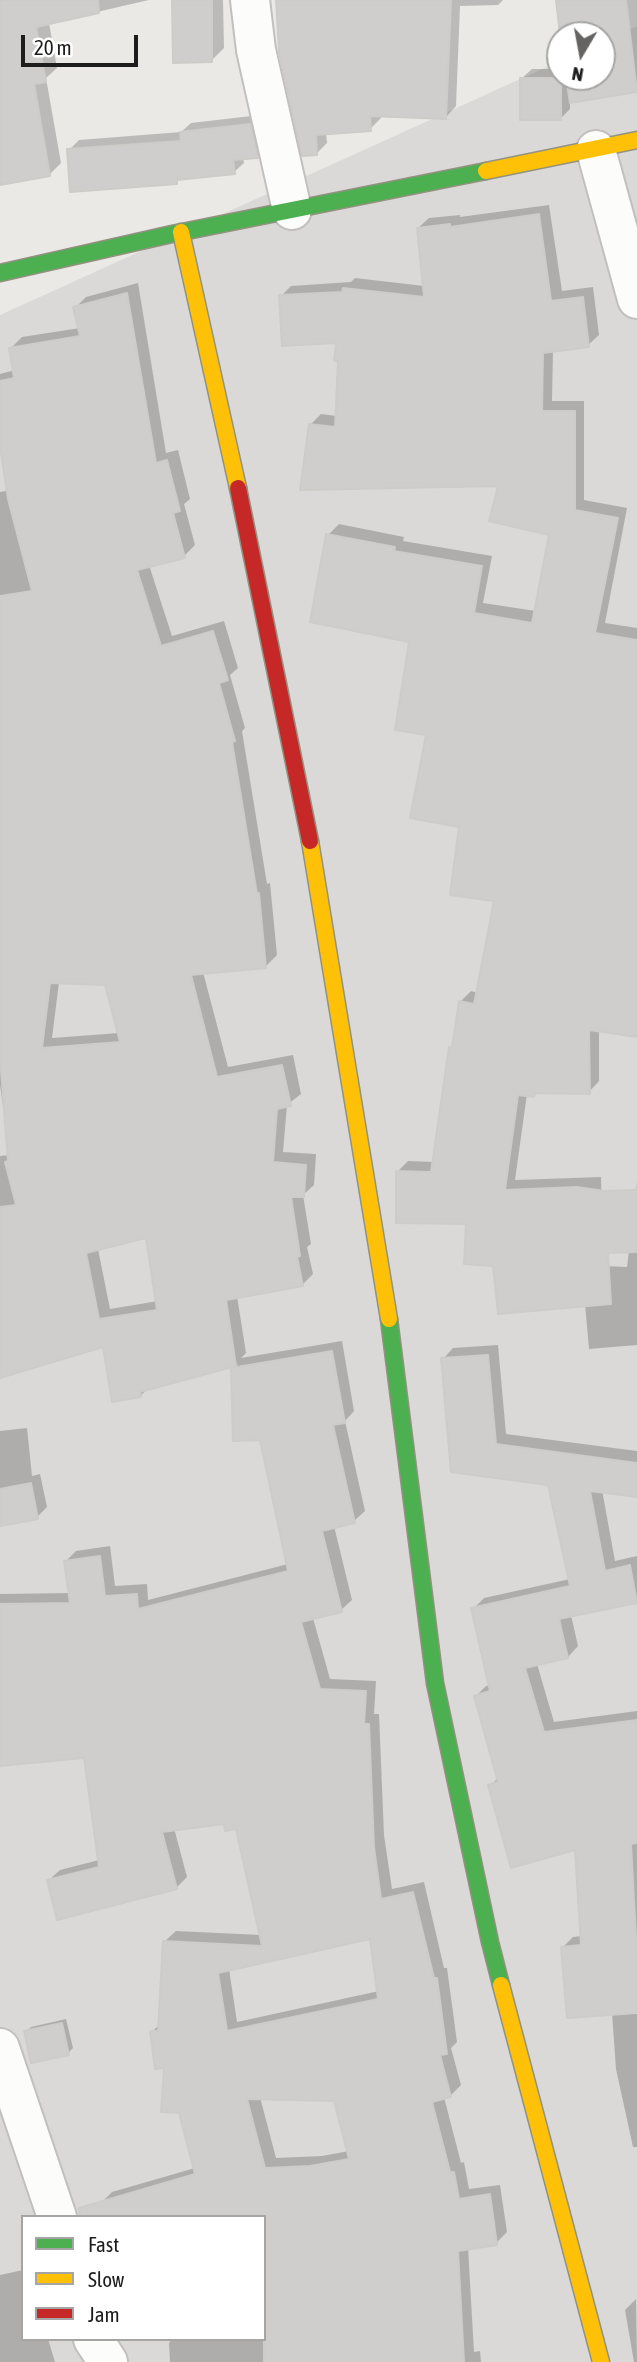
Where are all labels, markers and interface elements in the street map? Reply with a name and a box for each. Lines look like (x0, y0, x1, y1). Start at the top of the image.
scale bar (24, 21, 142, 65)
north arrow (546, 21, 616, 91)
text: 20 m (34, 35, 72, 59)
text: N (570, 63, 585, 87)
legend (21, 2215, 266, 2341)
text: Fast (88, 2232, 119, 2256)
text: Slow (88, 2267, 124, 2291)
text: Jam (88, 2302, 120, 2326)

